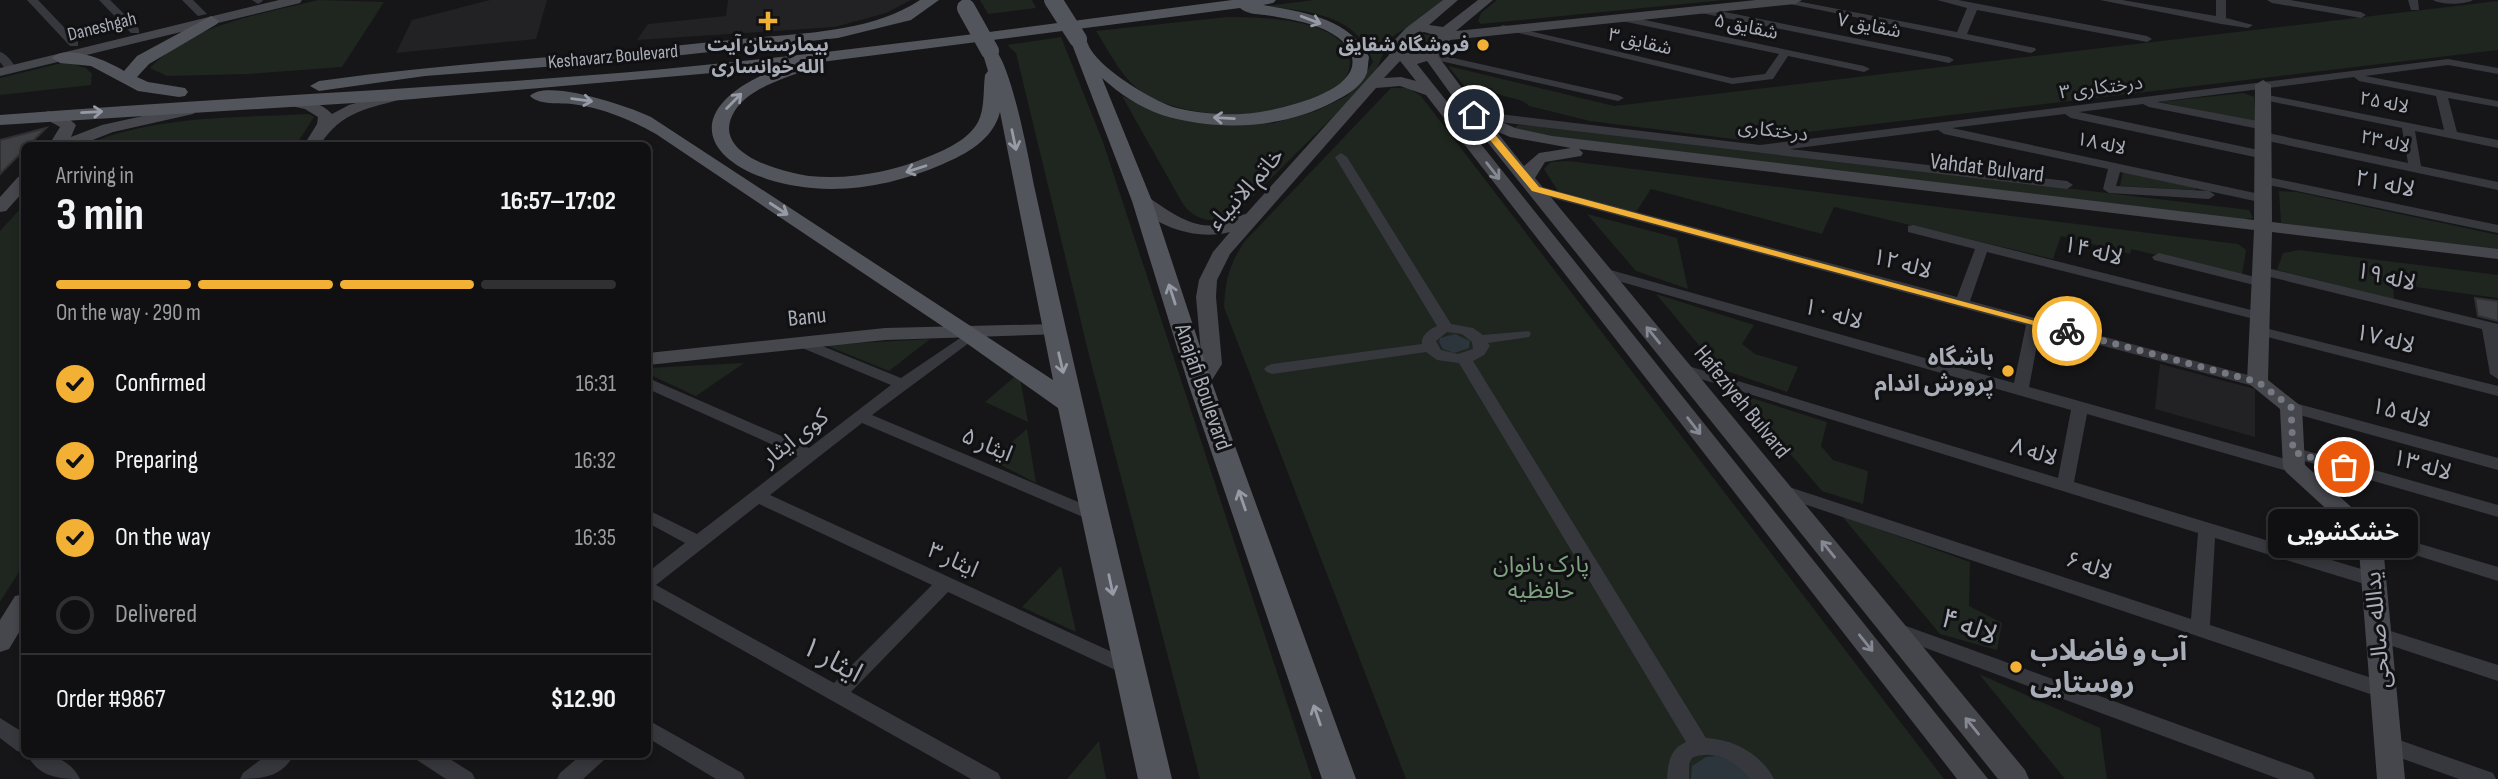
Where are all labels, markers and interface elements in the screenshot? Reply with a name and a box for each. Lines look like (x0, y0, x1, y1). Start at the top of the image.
street label: Daneshgah (65, 7, 139, 47)
street label: شقایق ۵ (1712, 9, 1780, 45)
street label: شقایق ۷ (1835, 9, 1903, 43)
marker: بیمارستان آیت الله خوانساری (758, 11, 778, 31)
one-way arrow (1300, 14, 1321, 27)
street label: شقایق ۳ (1606, 24, 1674, 60)
place label: بیمارستان آیت الله خوانساری (707, 33, 829, 79)
place label: فروشگاه شقایق (1339, 34, 1469, 57)
marker: فروشگاه شقایق (1475, 37, 1491, 53)
street label: Keshavarz Boulevard (547, 40, 679, 74)
street label: درختکاری ۳ (2058, 71, 2144, 105)
pin (1444, 85, 1504, 145)
street label: لاله ۲۵ (2357, 87, 2411, 119)
one-way arrow (725, 93, 742, 110)
one-way arrow (570, 94, 593, 107)
icon: home (1455, 96, 1493, 134)
one-way arrow (81, 106, 104, 119)
one-way arrow (1213, 112, 1236, 125)
street label: درختکاری (1737, 115, 1809, 147)
street label: لاله ۲۳ (2358, 126, 2412, 158)
one-way arrow (1008, 128, 1022, 151)
street label: لاله ۱۸ (2074, 128, 2128, 160)
street label: خاتم الانبیاء (1202, 142, 1292, 237)
street label: Vahdat Bulvard (1928, 147, 2046, 189)
one-way arrow (1485, 161, 1500, 179)
text: Arriving in (56, 162, 134, 190)
one-way arrow (905, 163, 927, 176)
street label: لاله ۲۱ (2352, 164, 2418, 204)
text: 16:57–17:02 (501, 186, 616, 217)
text: 3 min (56, 188, 144, 243)
one-way arrow (769, 202, 788, 217)
street label: لاله ۱۴ (2060, 230, 2126, 272)
street label: لاله ۱۲ (1869, 243, 1935, 285)
street label: لاله ۱۹ (2353, 257, 2419, 297)
one-way arrow (1165, 284, 1177, 306)
street label: لاله ۱۰ (1800, 292, 1866, 336)
courier (2032, 296, 2102, 366)
text: On the way · 290 m (56, 299, 201, 327)
street label: Banu (786, 301, 828, 333)
icon: bike (2048, 312, 2086, 350)
street label: لاله ۱۷ (2352, 318, 2418, 360)
street label: Anajafi Boulevard (1168, 319, 1238, 454)
one-way arrow (1646, 327, 1661, 345)
street label: Hafeziyeh Bulvard (1688, 340, 1796, 464)
place label: باشگاه پرورش اندام (1875, 344, 1994, 401)
one-way arrow (1055, 351, 1068, 374)
marker: باشگاه پرورش اندام (2000, 363, 2016, 379)
icon: check (56, 365, 94, 403)
text: Confirmed (115, 368, 206, 399)
text: 16:31 (576, 370, 616, 398)
street label: لاله ۱۵ (2368, 392, 2434, 434)
street label: کوی ایثار (755, 403, 835, 474)
one-way arrow (1687, 416, 1702, 435)
street label: ایثار ۵ (957, 422, 1017, 468)
street label: لاله ۸ (2007, 432, 2061, 472)
pin (2314, 437, 2374, 497)
icon: check (56, 442, 94, 480)
street label: لاله ۱۳ (2389, 443, 2455, 487)
text: Preparing (115, 445, 198, 476)
text: 16:32 (574, 447, 616, 475)
icon: bag (2325, 448, 2363, 486)
one-way arrow (1234, 489, 1247, 511)
callout: خشکشویی (2269, 509, 2419, 558)
icon: check (56, 519, 94, 557)
text: خشکشویی (2287, 519, 2399, 547)
text: On the way (115, 522, 211, 553)
text: 16:35 (575, 524, 616, 552)
street label: ایثار ۳ (923, 536, 983, 584)
one-way arrow (1821, 541, 1836, 559)
street label: لاله ۶ (2062, 545, 2116, 587)
park label: پارک بانوان حافظیه (1493, 551, 1589, 605)
street label: یدالله صالحی (2359, 570, 2397, 690)
one-way arrow (1105, 573, 1119, 596)
text: Delivered (115, 599, 197, 630)
street label: لاله ۴ (1936, 602, 2002, 652)
street label: ایثار ۱ (796, 630, 868, 690)
one-way arrow (1858, 634, 1873, 652)
place label: آب و فاضلاب روستایی (2030, 634, 2188, 700)
marker: آب و فاضلاب روستایی (2008, 659, 2024, 675)
text: Order #9867 (56, 684, 165, 715)
text: $12.90 (551, 684, 616, 715)
one-way arrow (1310, 704, 1322, 726)
one-way arrow (1964, 718, 1979, 736)

